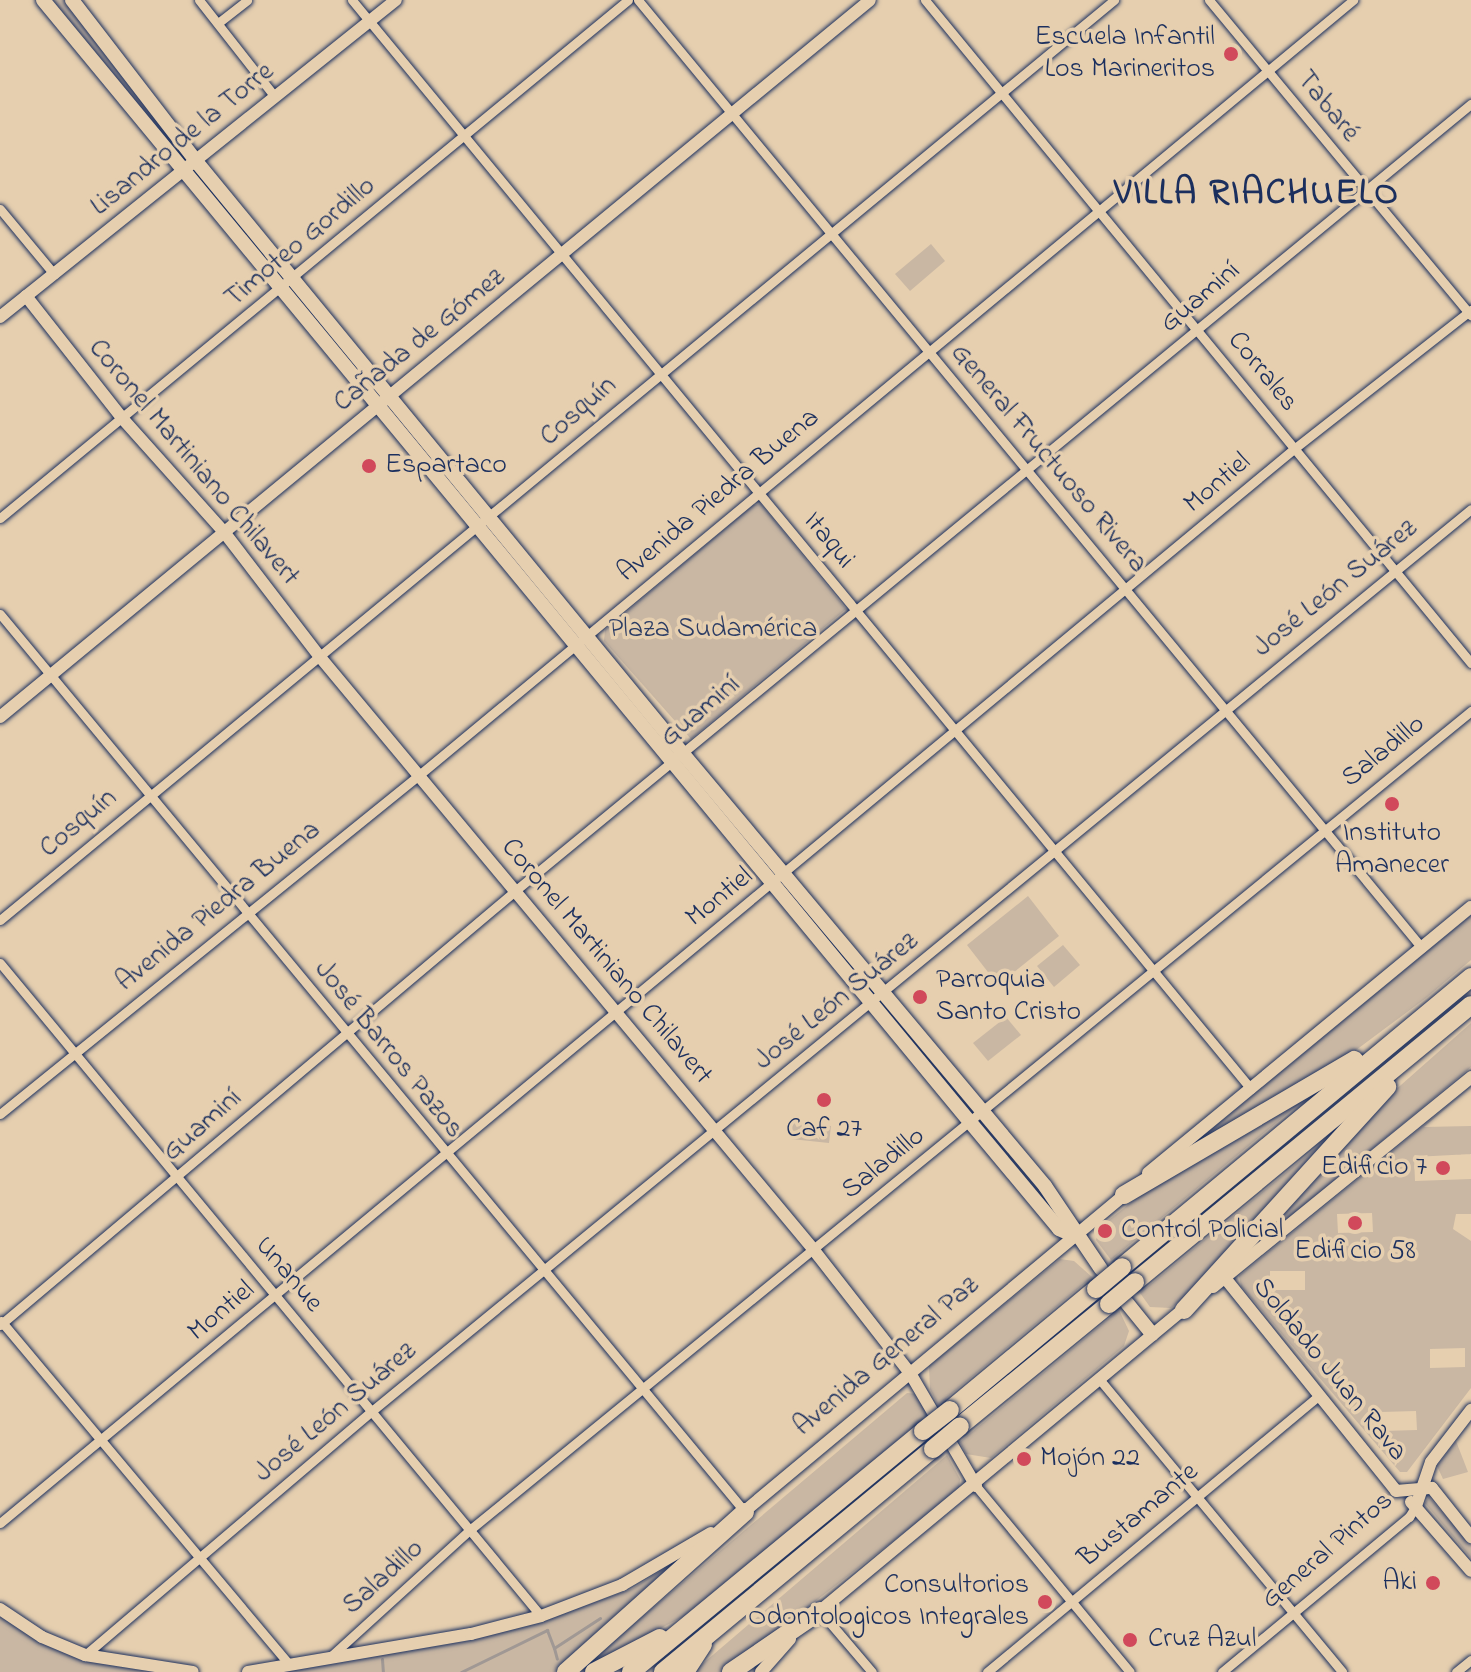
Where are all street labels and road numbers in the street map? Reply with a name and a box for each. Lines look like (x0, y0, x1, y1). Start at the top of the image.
street label: Lisandro de la Torre (85, 56, 281, 224)
street label: Tabaré (1288, 64, 1366, 150)
street label: Timoteo Gordillo (219, 170, 383, 316)
street label: Guaminí (1154, 255, 1248, 341)
street label: Cañada de Gómez (328, 262, 512, 420)
street label: Corrales (1219, 325, 1305, 419)
street label: Coronel Martiniano Chilavert (80, 333, 306, 593)
street label: General Fructuoso Rivera (942, 337, 1154, 581)
street label: Cosquín (534, 370, 624, 454)
street label: Avenida Piedra Buena (611, 402, 827, 590)
street label: Montiel (1178, 446, 1258, 522)
street label: Itaqui (795, 506, 861, 576)
street label: José León Suárez (1247, 513, 1425, 665)
street label: Guaminí (654, 669, 748, 755)
street label: Saladillo (1335, 708, 1433, 796)
street label: Cosquín (33, 782, 125, 866)
street label: Avenida Piedra Buena (110, 814, 328, 1000)
street label: Coronel Martiniano Chilavert (493, 832, 719, 1092)
street label: Montiel (679, 861, 761, 935)
street label: José León Suárez (748, 926, 926, 1078)
street label: José Barros Pazos (306, 954, 470, 1146)
street label: Guaminí (156, 1082, 250, 1170)
street label: Saladillo (835, 1120, 933, 1208)
street label: Unanue (247, 1230, 329, 1320)
street label: Avenida General Paz (788, 1270, 986, 1444)
street label: Soldado Juan Rava (1245, 1271, 1413, 1469)
street label: Montiel (182, 1274, 262, 1350)
street label: José León Suárez (248, 1335, 424, 1491)
street label: Bustamante (1072, 1456, 1206, 1576)
street label: General Pintos (1255, 1485, 1401, 1617)
street label: Saladillo (336, 1533, 432, 1623)

